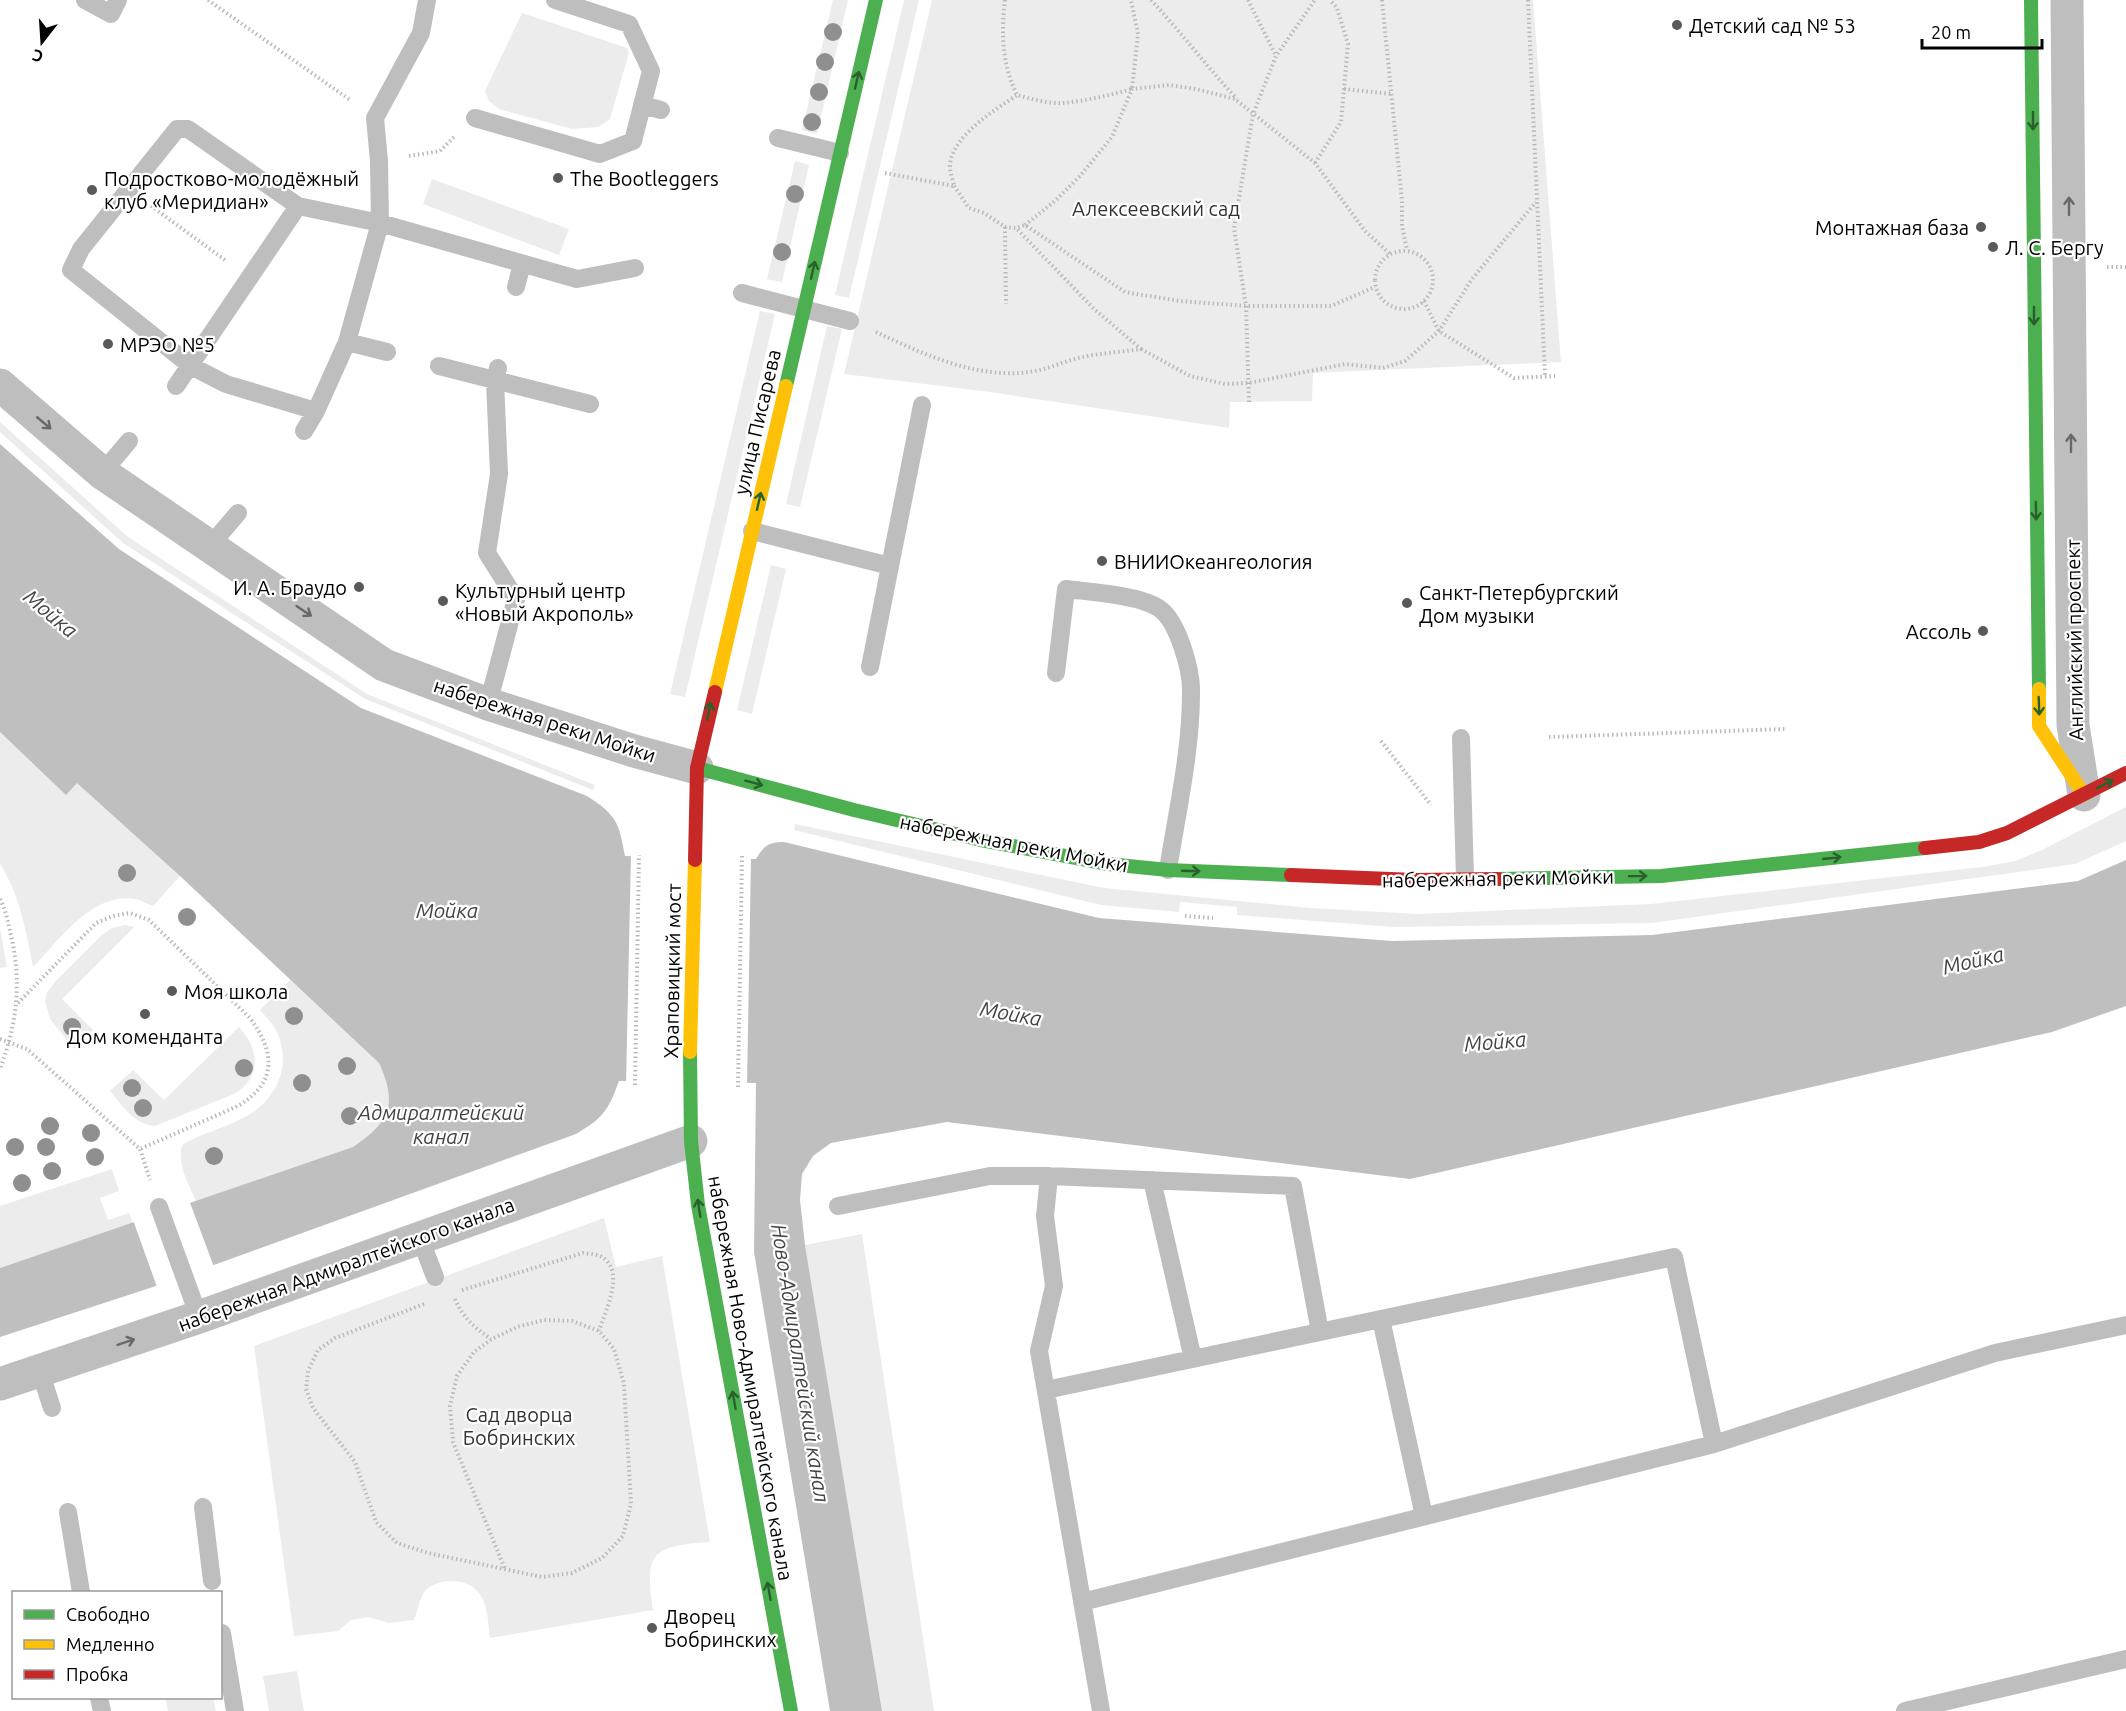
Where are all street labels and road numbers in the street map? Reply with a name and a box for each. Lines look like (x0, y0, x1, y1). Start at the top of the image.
street label: улица Писарева (729, 347, 785, 497)
street label: Английский проспект (2061, 539, 2087, 741)
street label: набережная реки Мойки (431, 673, 659, 767)
street label: набережная реки Мойки (898, 810, 1130, 876)
street label: набережная реки Мойки (1382, 864, 1614, 892)
street label: Храповицкий мост (659, 883, 685, 1059)
street label: набережная Ново-Адмиралтейского канала (704, 1174, 798, 1582)
street label: набережная Адмиралтейского канала (175, 1192, 517, 1336)

